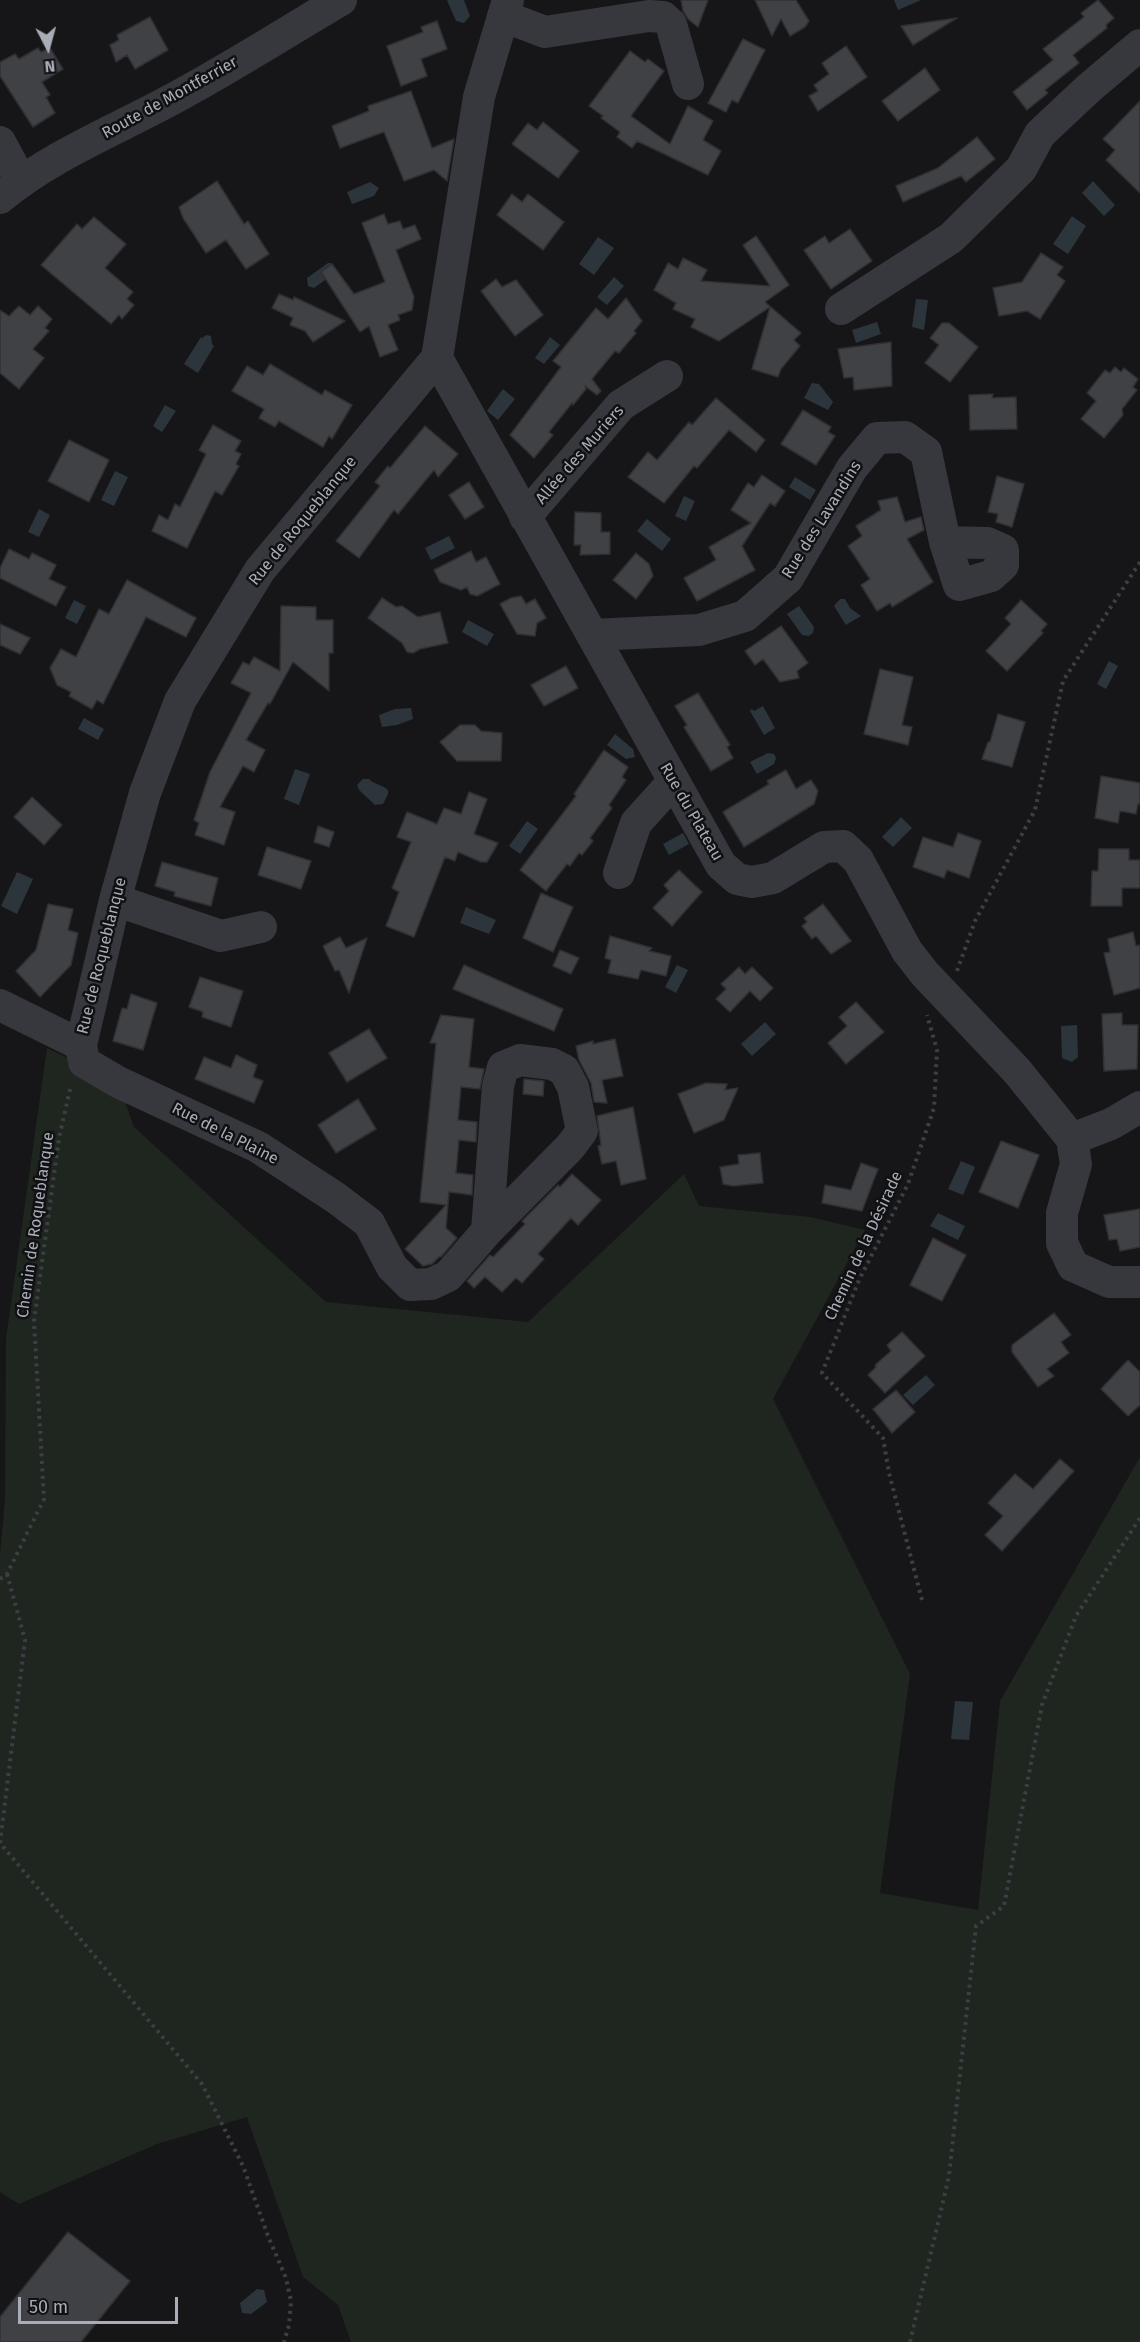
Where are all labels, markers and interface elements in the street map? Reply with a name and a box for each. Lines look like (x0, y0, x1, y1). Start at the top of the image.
north arrow (18, 18, 78, 78)
street label: Route de Montferrier (99, 53, 241, 143)
text: N (44, 56, 56, 76)
street label: Allée des Muriers (532, 402, 628, 508)
street label: Rue de Roqueblanque (245, 453, 361, 589)
street label: Rue des Lavandins (778, 458, 866, 582)
street label: Rue du Plateau (655, 760, 727, 864)
street label: Rue de Roqueblanque (73, 876, 131, 1036)
street label: Rue de la Plaine (168, 1099, 282, 1169)
street label: Chemin de Roqueblanque (13, 1131, 59, 1319)
street label: Chemin de la Désirade (821, 1168, 907, 1324)
scale bar (21, 2285, 182, 2323)
text: 50 m (29, 2296, 68, 2318)

